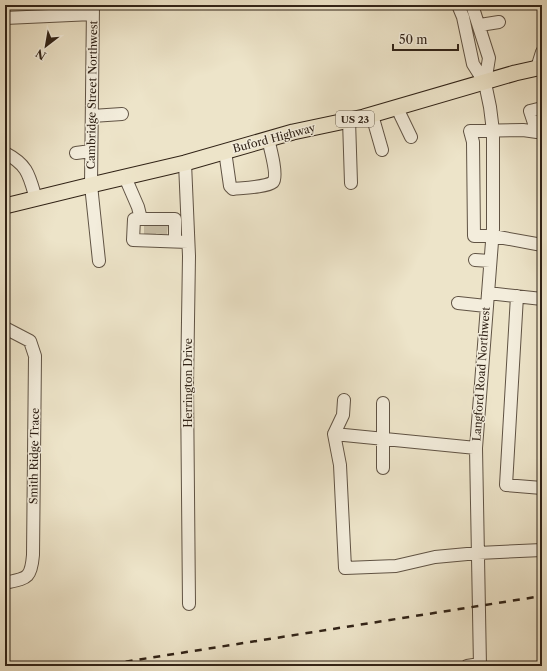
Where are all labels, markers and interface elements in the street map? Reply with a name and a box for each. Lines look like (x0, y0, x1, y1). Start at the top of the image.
street label: Cambridge Street Northwest (84, 20, 100, 170)
north arrow (26, 26, 66, 66)
scale bar (393, 26, 458, 52)
text: 50 m (399, 32, 428, 47)
text: N (33, 46, 49, 63)
road number: US 23 (336, 111, 374, 127)
street label: Buford Highway (231, 120, 318, 156)
street label: Langford Road Northwest (469, 306, 493, 442)
street label: Herrington Drive (181, 338, 195, 428)
street label: Smith Ridge Trace (26, 408, 42, 504)

